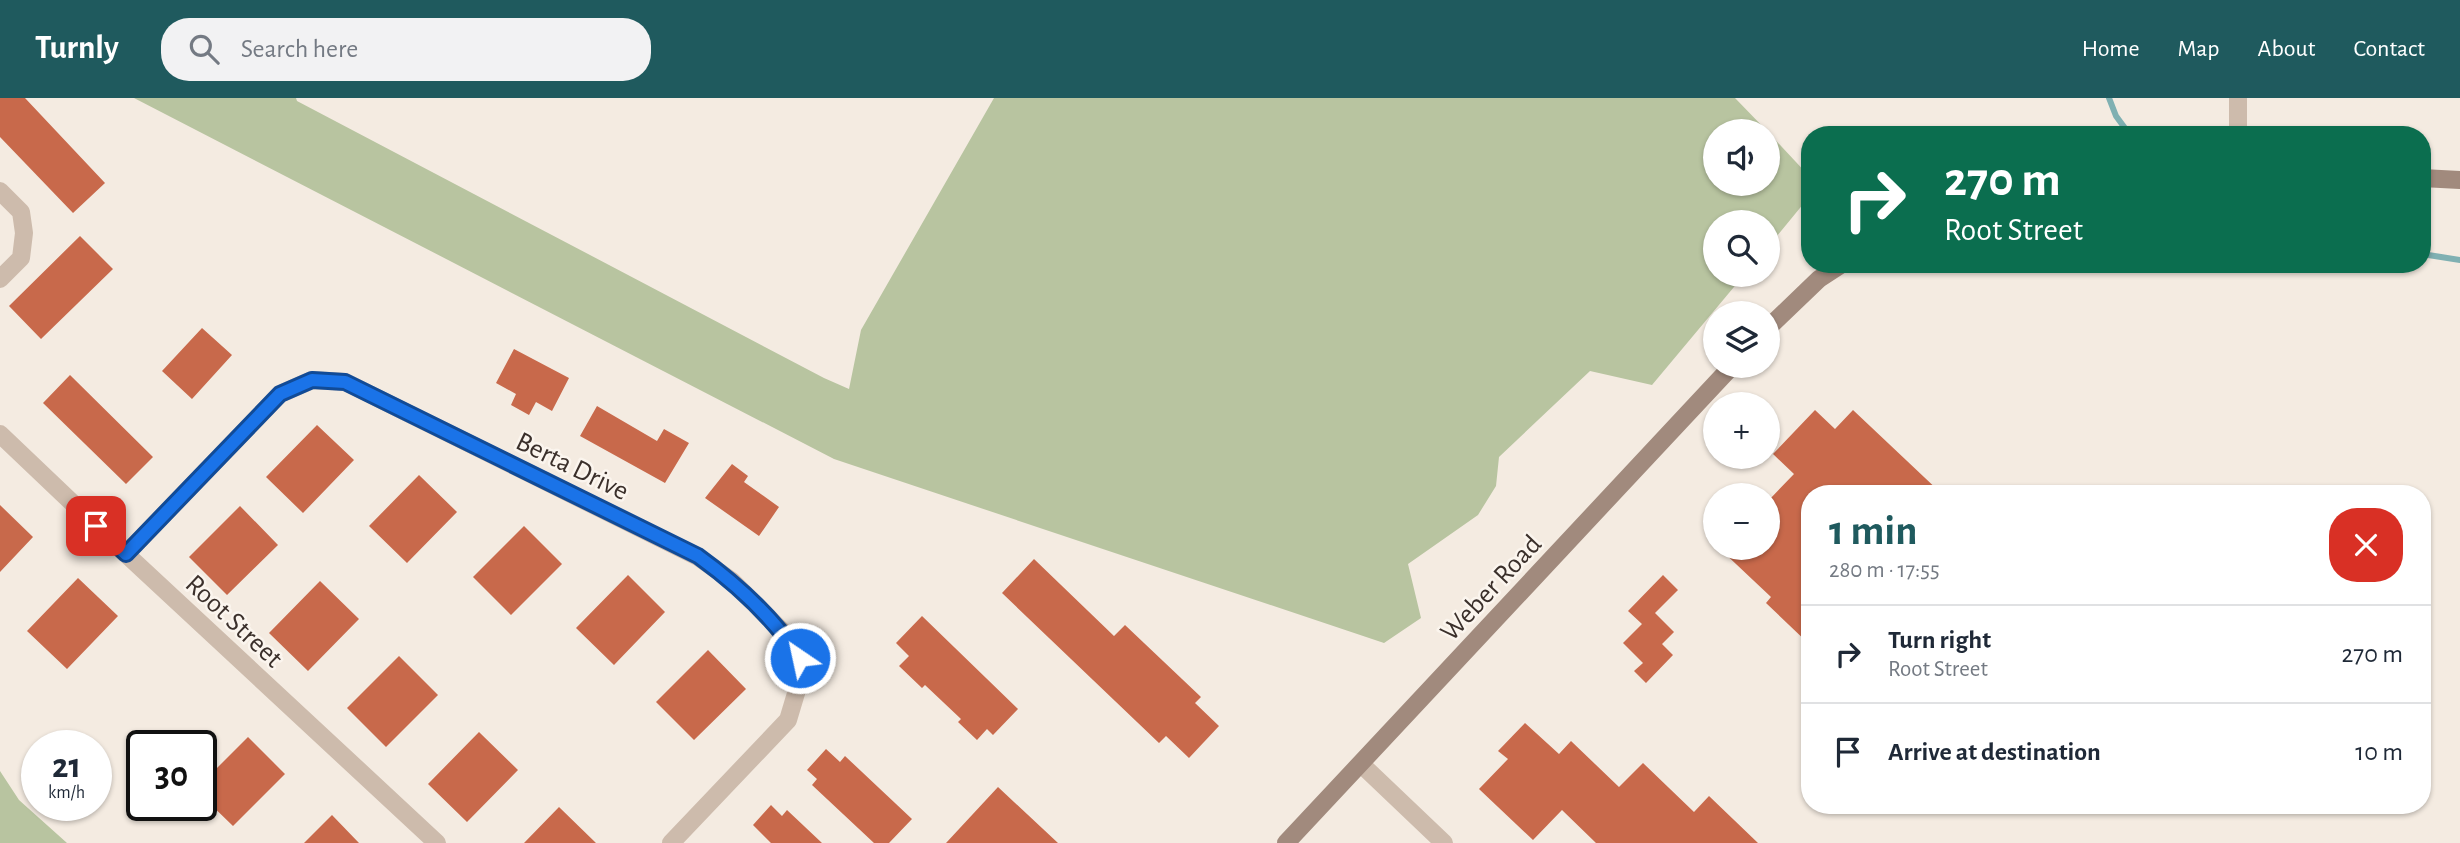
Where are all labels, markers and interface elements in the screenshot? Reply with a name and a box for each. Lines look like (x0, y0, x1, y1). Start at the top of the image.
search box (161, 18, 651, 81)
icon: search (185, 30, 223, 68)
text: Turnly (35, 32, 119, 65)
text: Search here (241, 36, 358, 62)
text: Home (2082, 37, 2140, 61)
text: Map (2178, 37, 2220, 61)
text: About (2258, 37, 2315, 61)
text: Contact (2353, 37, 2425, 61)
map controls (1703, 119, 1780, 560)
button: sound (1703, 119, 1780, 196)
icon: right (1829, 154, 1920, 245)
text: 270 m (1944, 156, 2061, 205)
button: search (1703, 210, 1780, 287)
text: Root Street (1944, 214, 2083, 246)
button: layers (1703, 301, 1780, 378)
button: + (1703, 392, 1780, 469)
street label: Berta Drive (511, 428, 633, 506)
button: − (1703, 483, 1780, 560)
pin (66, 496, 126, 556)
icon: arrive (77, 507, 115, 545)
button: close (2329, 508, 2403, 582)
text: 1 min (1829, 510, 1918, 552)
street label: Weber Road (1436, 530, 1547, 647)
text: 280 m · 17:55 (1829, 559, 1940, 582)
street label: Root Street (180, 570, 288, 673)
position arrow (763, 621, 837, 695)
text: Turn right (1888, 627, 1991, 653)
icon: right (1829, 635, 1867, 673)
text: 270 m (2342, 641, 2403, 667)
text: Root Street (1888, 658, 1988, 681)
speed limit sign: 30 (126, 730, 217, 821)
icon: arrive (1829, 733, 1867, 771)
text: Arrive at destination (1888, 739, 2101, 765)
text: 10 m (2355, 739, 2403, 765)
text: 21 (52, 749, 81, 784)
text: km/h (48, 784, 85, 802)

